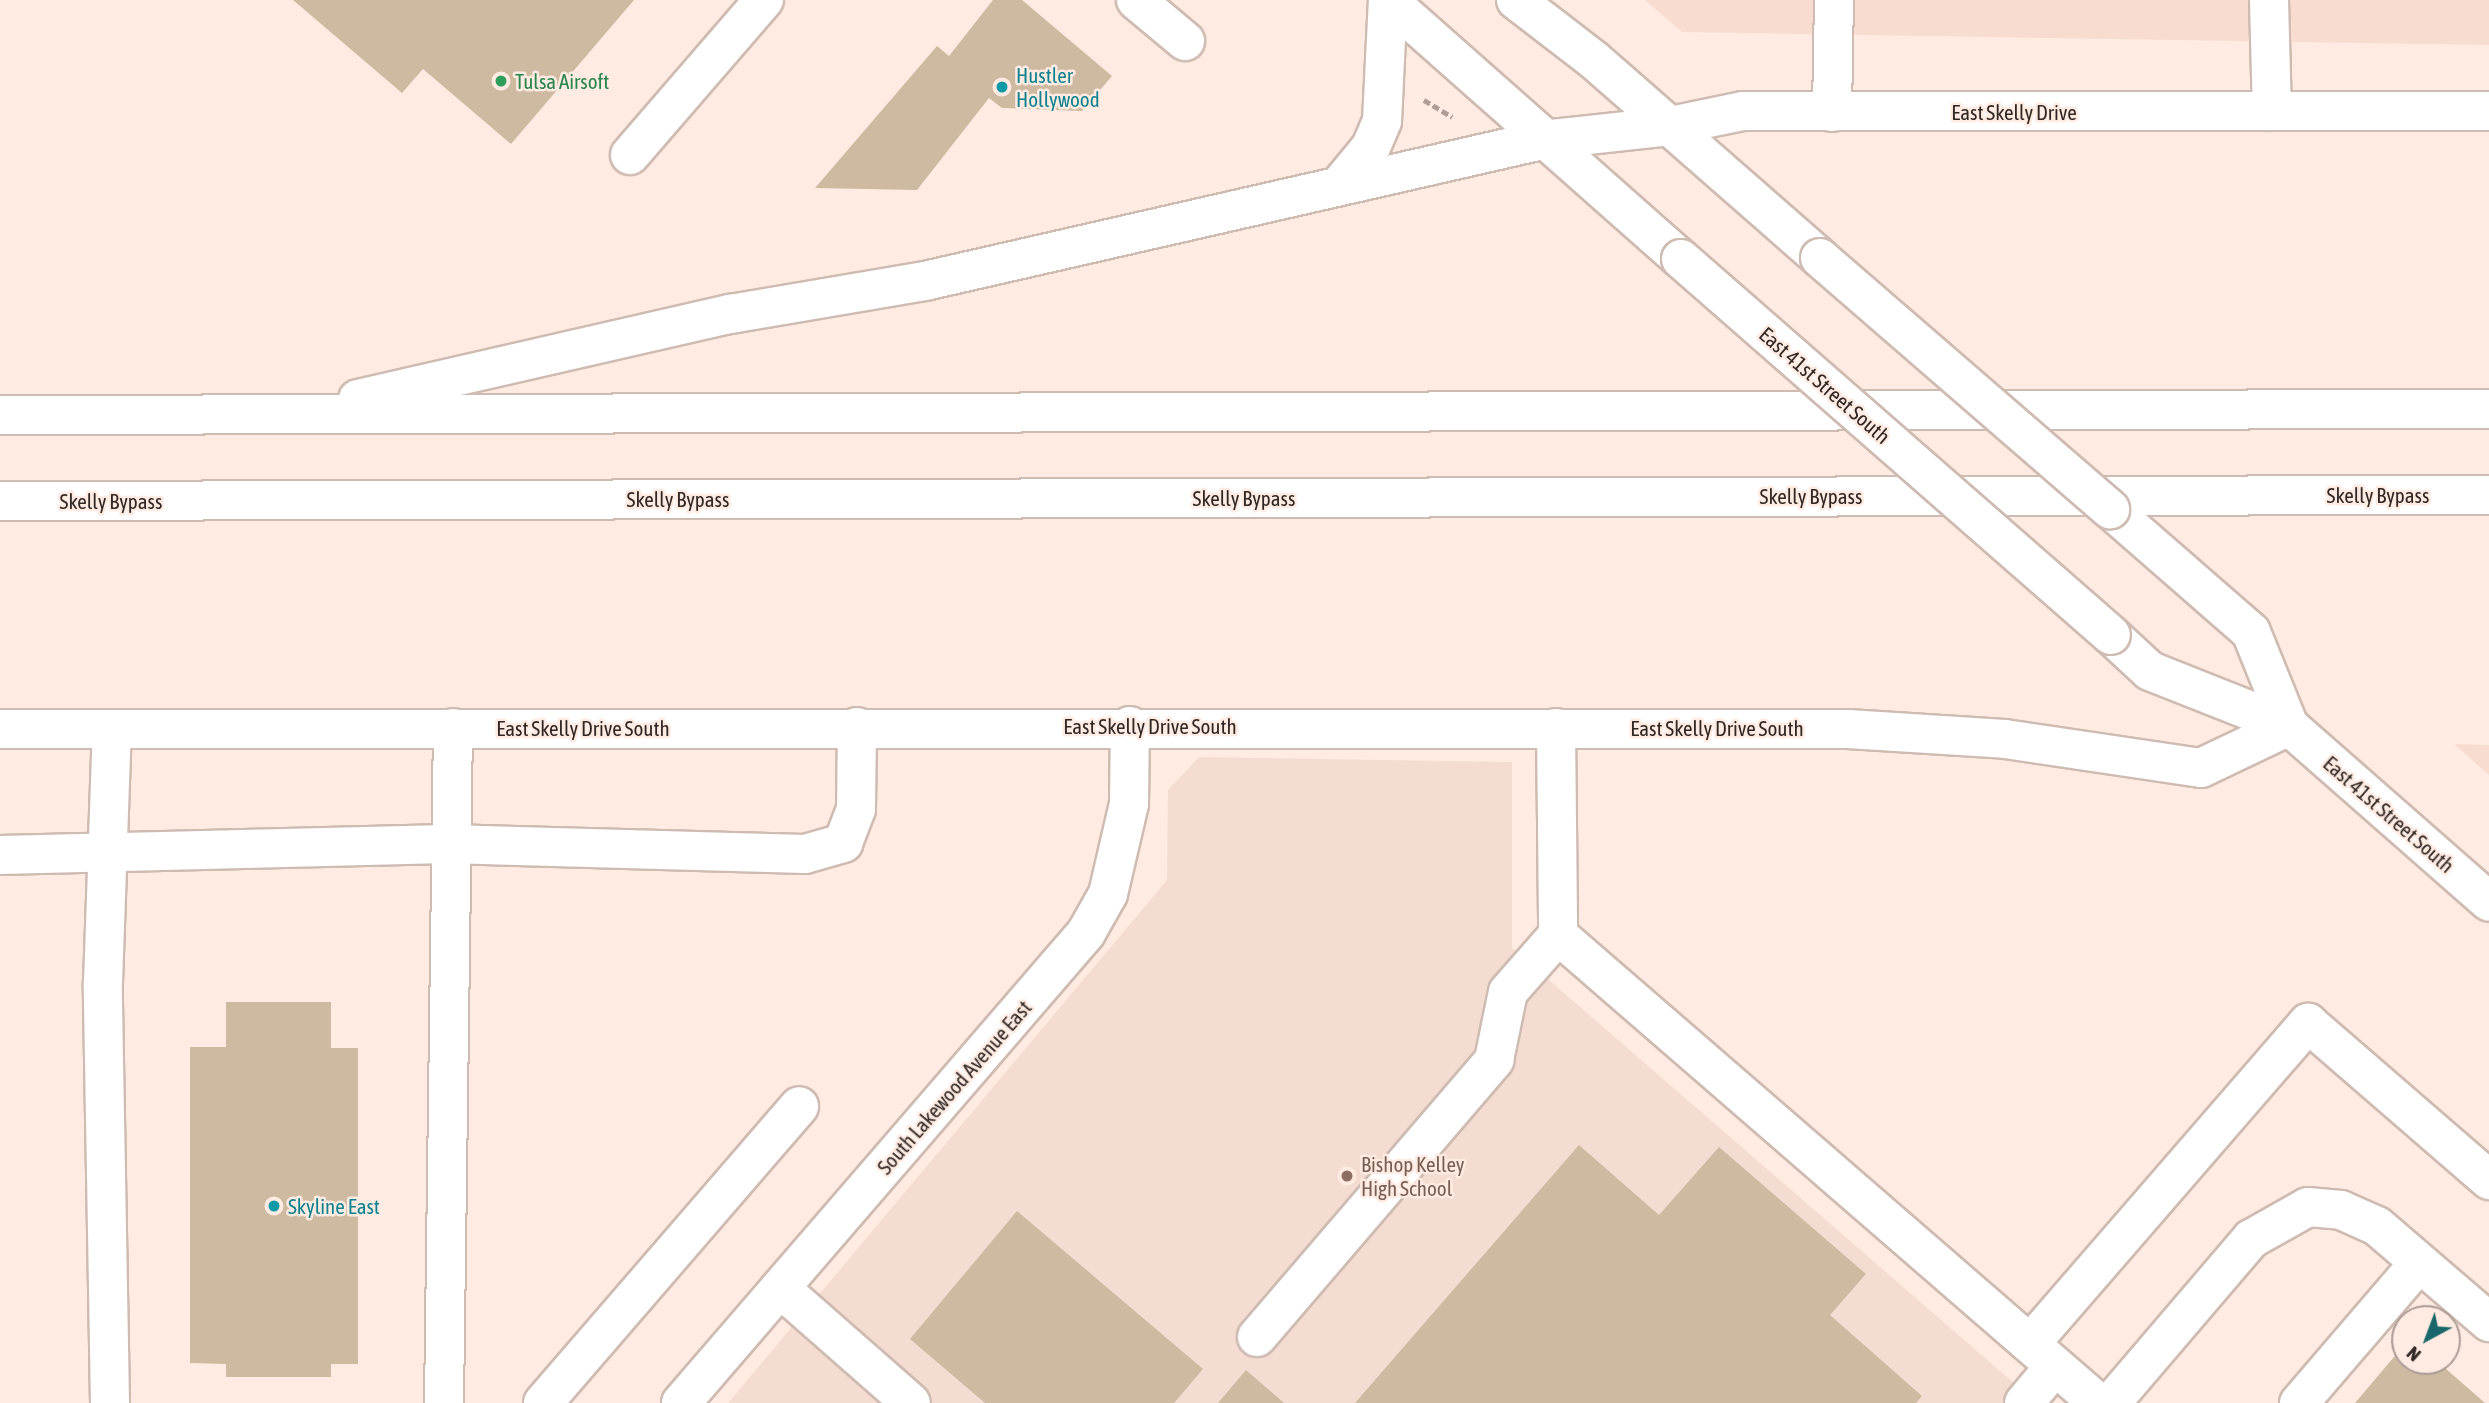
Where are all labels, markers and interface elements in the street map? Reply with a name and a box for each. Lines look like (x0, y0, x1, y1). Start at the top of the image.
place label: Hustler Hollywood (1016, 62, 1100, 112)
place label: Tulsa Airsoft (515, 68, 609, 94)
marker: Tulsa Airsoft (493, 73, 509, 89)
marker: Hustler Hollywood (994, 79, 1010, 95)
street label: East Skelly Drive (1951, 99, 2077, 125)
street label: East 41st Street South (1754, 321, 1896, 449)
street label: Skelly Bypass (2327, 482, 2429, 508)
street label: Skelly Bypass (1760, 483, 1862, 509)
street label: Skelly Bypass (1193, 485, 1295, 511)
street label: Skelly Bypass (627, 486, 729, 512)
street label: Skelly Bypass (60, 488, 162, 514)
street label: East Skelly Drive South (1063, 713, 1237, 739)
street label: East Skelly Drive South (496, 715, 670, 741)
street label: East Skelly Drive South (1630, 715, 1804, 741)
street label: East 41st Street South (2318, 750, 2460, 878)
street label: South Lakewood Avenue East (872, 995, 1036, 1179)
place label: Bishop Kelley High School (1361, 1151, 1464, 1201)
marker: Bishop Kelley High School (1339, 1168, 1355, 1184)
place label: Skyline East (288, 1193, 380, 1219)
marker: Skyline East (266, 1198, 282, 1214)
north arrow (2391, 1305, 2461, 1375)
text: N (2402, 1342, 2425, 1366)

